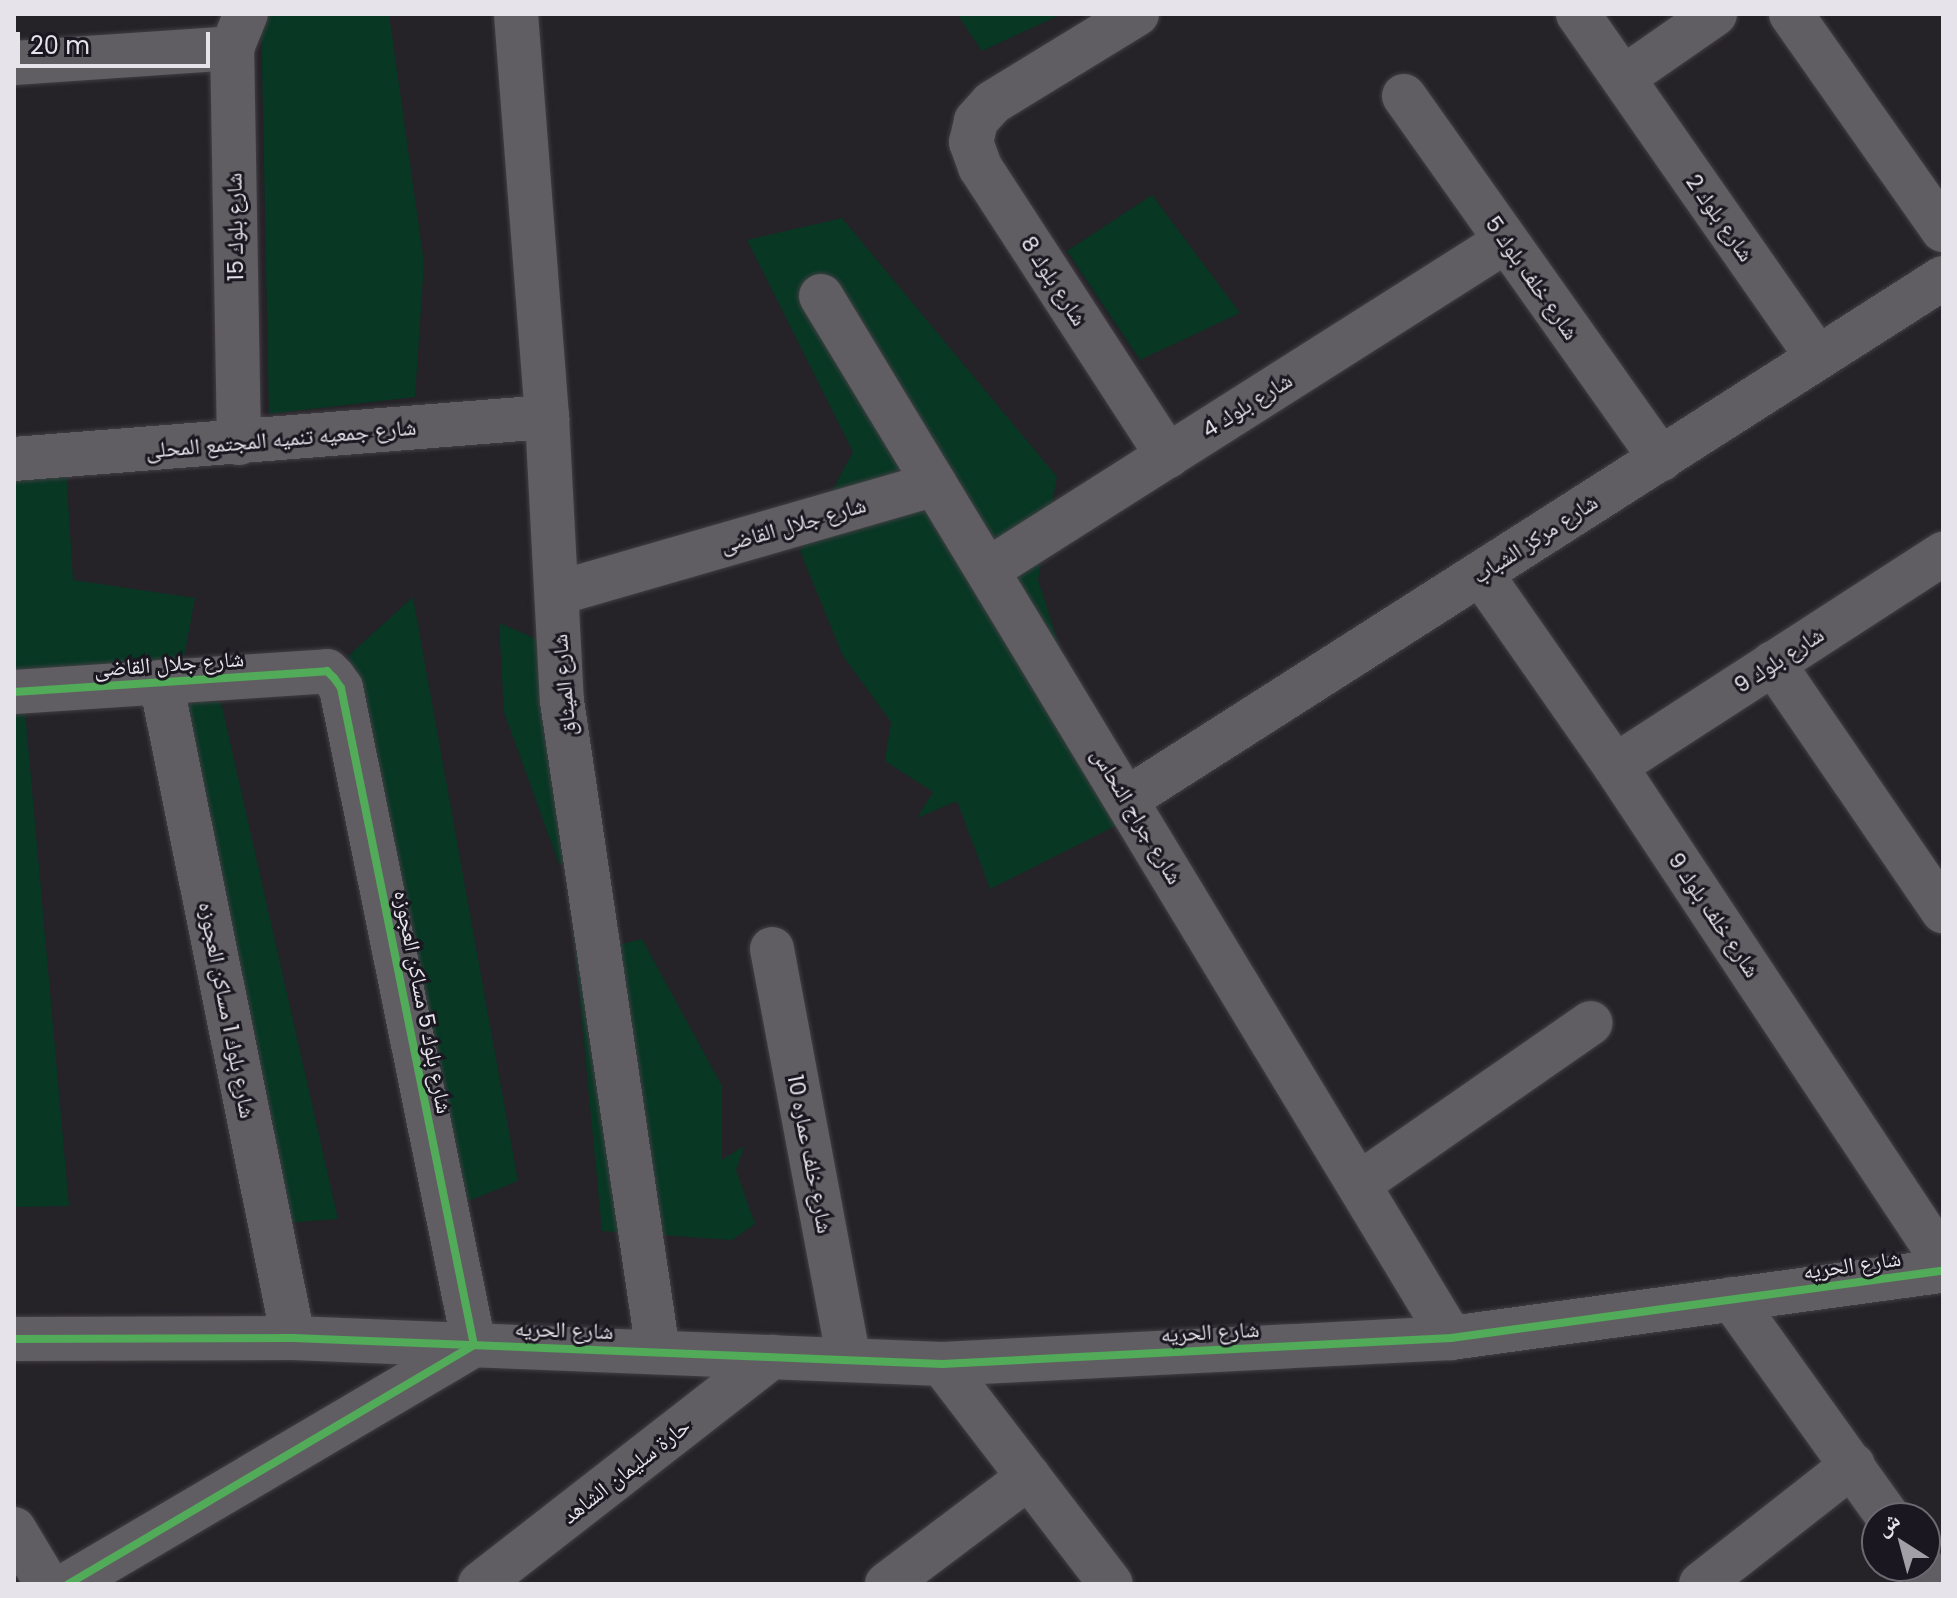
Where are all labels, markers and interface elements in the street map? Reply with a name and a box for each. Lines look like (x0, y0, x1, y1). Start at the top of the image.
scale bar (20, 16, 214, 66)
text: 20 m (30, 29, 90, 62)
street label: شارع بلوك 2 (1680, 169, 1760, 267)
street label: شارع بلوك 15 (221, 173, 249, 281)
street label: شارع خلف بلوك 5 (1480, 211, 1584, 345)
street label: شارع بلوك 8 (1015, 231, 1093, 331)
street label: شارع بلوك 4 (1197, 367, 1297, 443)
street label: شارع جمعيه تنميه المجتمع المحلى (145, 414, 417, 464)
street label: شارع مركز الشباب (1467, 489, 1603, 589)
street label: شارع جلال القاضى (717, 492, 869, 558)
street label: شارع بلوك 9 (1729, 621, 1829, 699)
street label: شارع الميثاق (546, 633, 582, 737)
street label: شارع جلال القاضى (93, 646, 245, 682)
street label: شارع جراج النحاس (1086, 743, 1188, 889)
street label: شارع خلف بلوك 9 (1663, 848, 1765, 982)
street label: شارع بلوك 5 مساكن العجوزه (388, 888, 458, 1116)
street label: شارع بلوك 1 مساكن العجوزه (193, 900, 261, 1120)
street label: شارع خلف عماره 10 (782, 1073, 838, 1235)
street label: شارع الحريه (1801, 1245, 1903, 1285)
street label: شارع الحريه (514, 1315, 614, 1345)
street label: شارع الحريه (1160, 1316, 1260, 1348)
street label: حارة سليمان الشاهد (557, 1413, 695, 1529)
north arrow (1861, 1502, 1941, 1582)
text: ش (1869, 1504, 1906, 1543)

